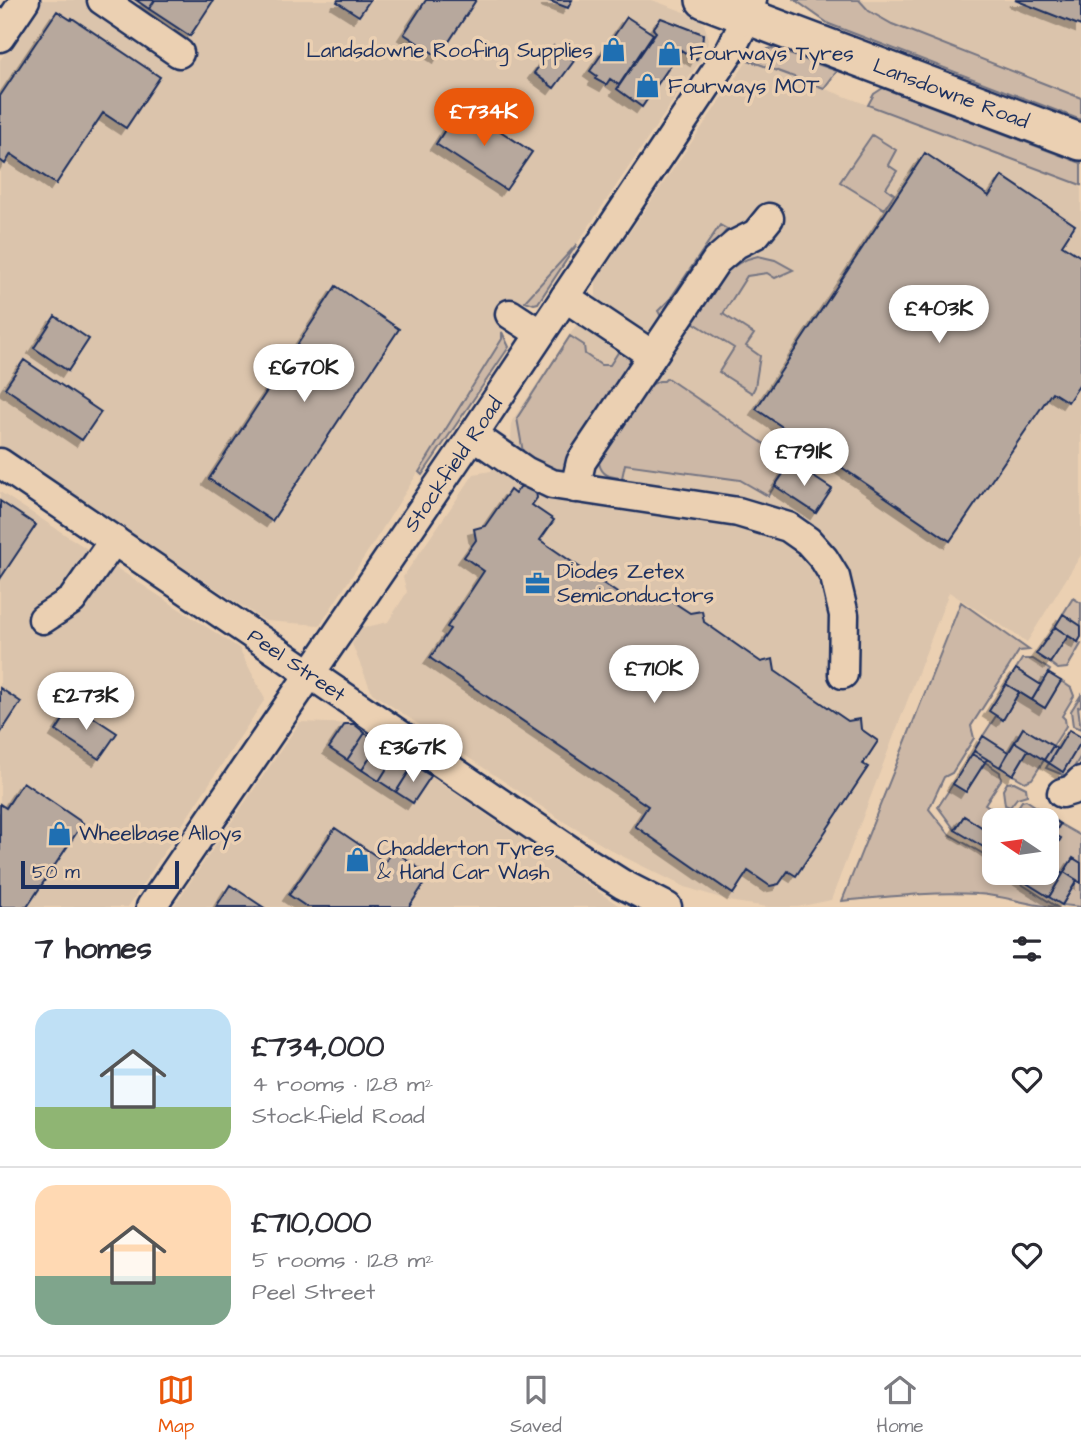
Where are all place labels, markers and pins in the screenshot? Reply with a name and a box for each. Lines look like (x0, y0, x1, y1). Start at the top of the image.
place label: Landsdowne Roofing Supplies (306, 36, 593, 67)
shop icon: Landsdowne Roofing Supplies (599, 36, 627, 64)
shop icon: Fourways Tyres (655, 39, 683, 67)
place label: Fourways Tyres (689, 39, 854, 70)
shop icon: Fourways MOT (634, 72, 662, 100)
place label: Fourways MOT (668, 72, 820, 103)
pin: £734K (435, 88, 533, 148)
pin: £403K (890, 286, 988, 345)
pin: £670K (255, 344, 353, 404)
pin: £791K (755, 428, 853, 488)
place label: Diodes Zetex Semiconductors (557, 557, 714, 610)
office icon: Diodes Zetex Semiconductors (523, 569, 551, 597)
pin: £710K (605, 646, 703, 705)
pin: £273K (37, 672, 135, 732)
pin: £367K (364, 724, 462, 784)
shop icon: Wheelbase Alloys (45, 819, 73, 847)
place label: Wheelbase Alloys (79, 819, 242, 850)
place label: Chadderton Tyres & Hand Car Wash (377, 834, 555, 887)
shop icon: Chadderton Tyres & Hand Car Wash (343, 846, 371, 874)

